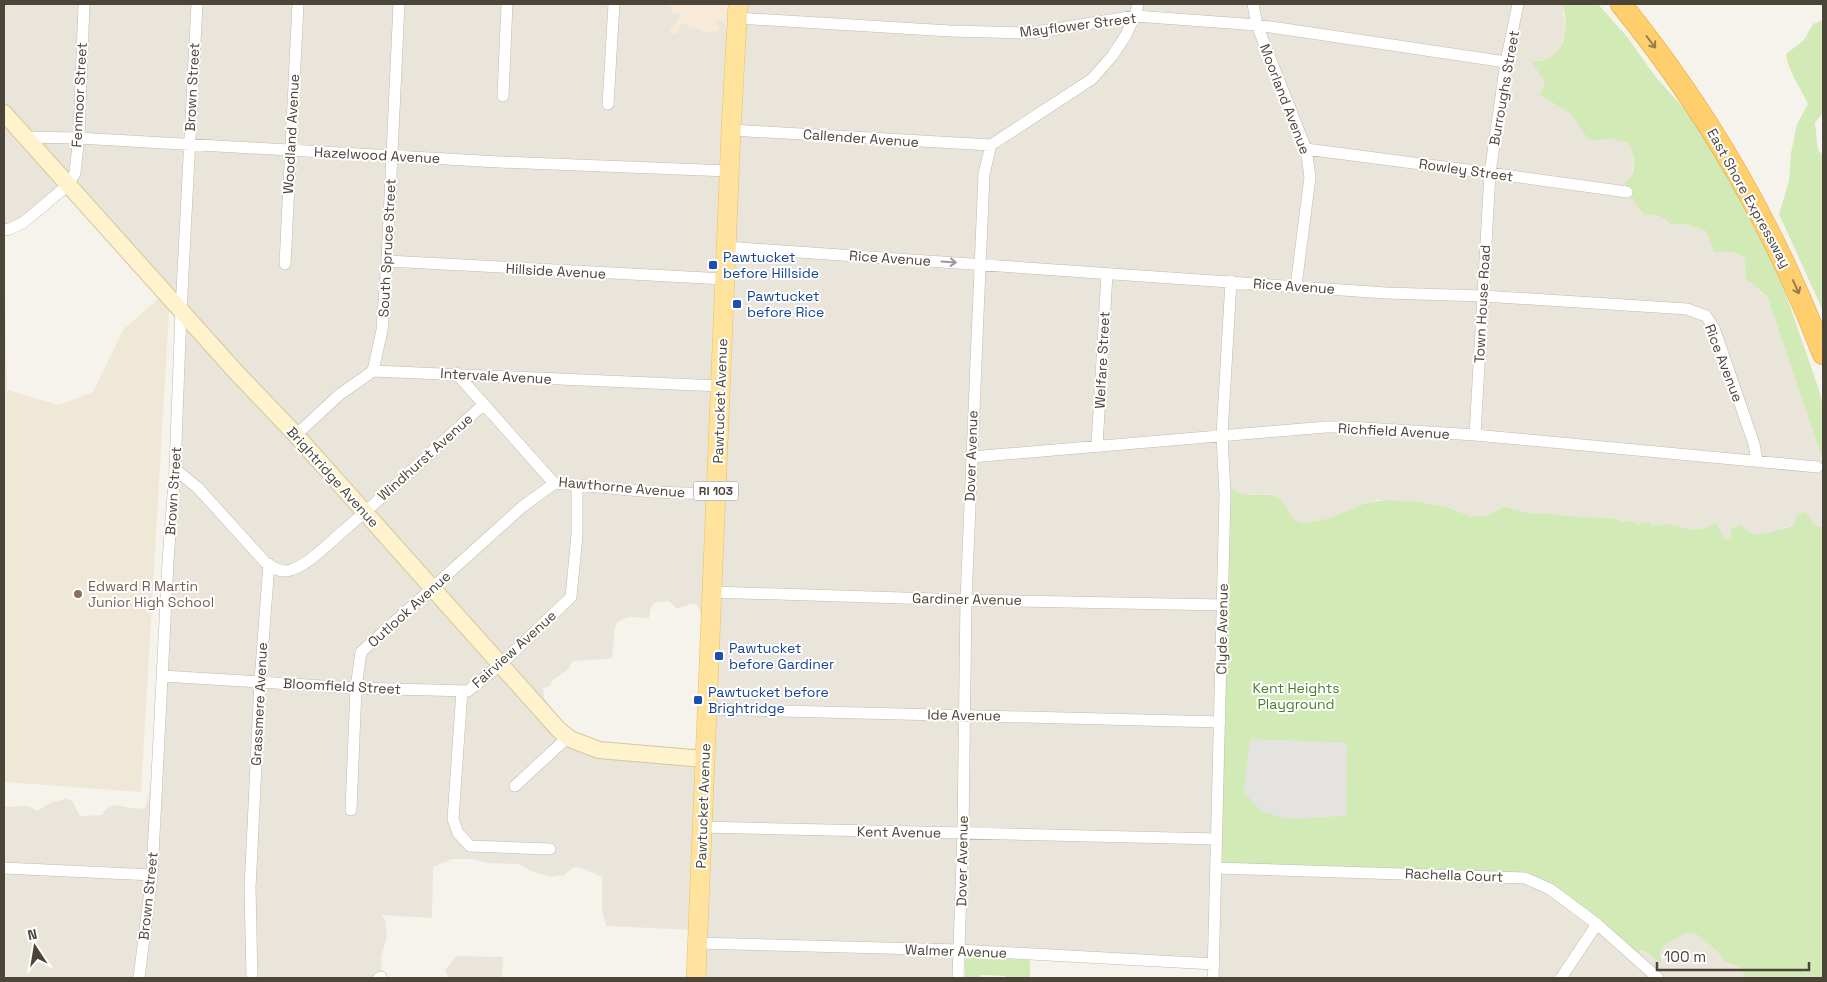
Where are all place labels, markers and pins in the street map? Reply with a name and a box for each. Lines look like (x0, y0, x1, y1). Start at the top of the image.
place label: Pawtucket before Hillside (723, 248, 819, 282)
marker: Pawtucket before Hillside (707, 259, 719, 271)
place label: Pawtucket before Rice (747, 287, 824, 321)
marker: Pawtucket before Rice (731, 298, 743, 310)
place label: Edward R Martin Junior High School (88, 577, 214, 611)
marker: Edward R Martin Junior High School (72, 588, 84, 600)
place label: Pawtucket before Gardiner (729, 639, 834, 673)
marker: Pawtucket before Gardiner (713, 650, 725, 662)
place label: Pawtucket before Brightridge (708, 683, 829, 717)
marker: Pawtucket before Brightridge (692, 694, 704, 706)

